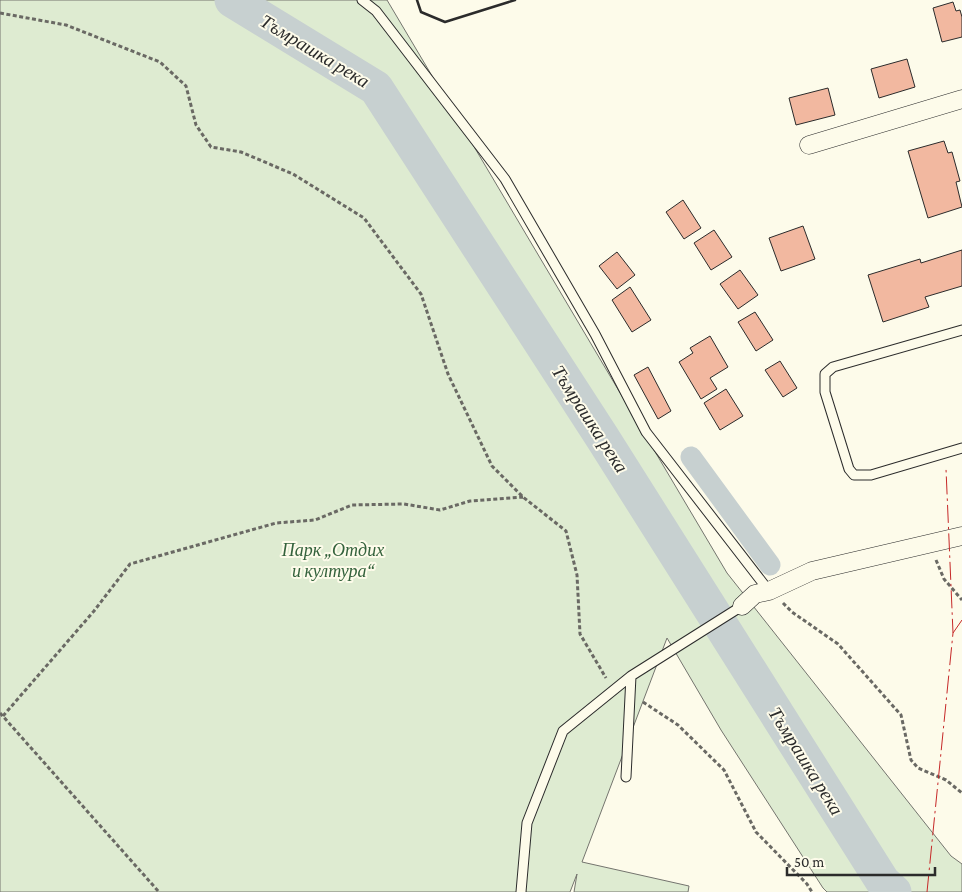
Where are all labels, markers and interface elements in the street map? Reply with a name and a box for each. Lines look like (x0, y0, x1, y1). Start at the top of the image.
water label: Тъмрашка река (257, 10, 373, 92)
water label: Тъмрашка река (548, 362, 632, 476)
park label: Парк „Отдих и култура“ (281, 540, 384, 581)
water label: Тъмрашка река (764, 703, 848, 819)
scale bar (787, 844, 934, 876)
text: 50 m (794, 854, 824, 870)

